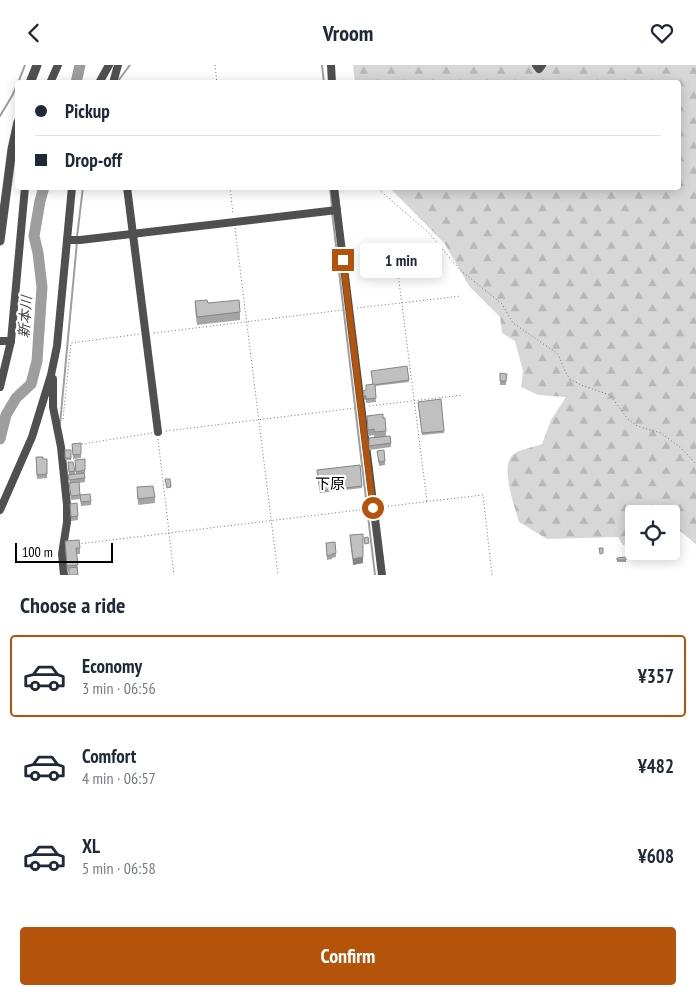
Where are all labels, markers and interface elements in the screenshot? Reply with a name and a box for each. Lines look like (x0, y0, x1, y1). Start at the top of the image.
icon: back (20, 19, 48, 47)
text: Vroom (323, 19, 373, 47)
icon: heart (648, 19, 676, 47)
text: Pickup (65, 99, 110, 123)
text: Drop-off (65, 148, 122, 172)
callout: 1 min (360, 243, 443, 277)
route end (332, 249, 354, 271)
text: 1 min (385, 250, 417, 270)
water label: 新本川 (15, 293, 36, 339)
district label: 下原 (315, 474, 345, 493)
route start (362, 497, 384, 519)
map controls (625, 505, 680, 560)
button: locate (625, 505, 680, 560)
scale bar (15, 540, 112, 563)
text: 100 m (22, 543, 53, 561)
text: Choose a ride (20, 591, 125, 619)
icon: car (22, 654, 67, 699)
text: Economy (82, 654, 142, 678)
text: ¥357 (638, 664, 674, 688)
text: 3 min · 06:56 (82, 678, 156, 698)
icon: car (22, 744, 67, 789)
text: Comfort (82, 744, 136, 768)
text: ¥482 (638, 754, 674, 778)
text: 4 min · 06:57 (82, 768, 156, 788)
icon: car (22, 834, 67, 879)
text: XL (82, 834, 100, 858)
text: ¥608 (638, 844, 674, 868)
text: 5 min · 06:58 (82, 858, 156, 878)
button: Confirm (20, 927, 676, 985)

